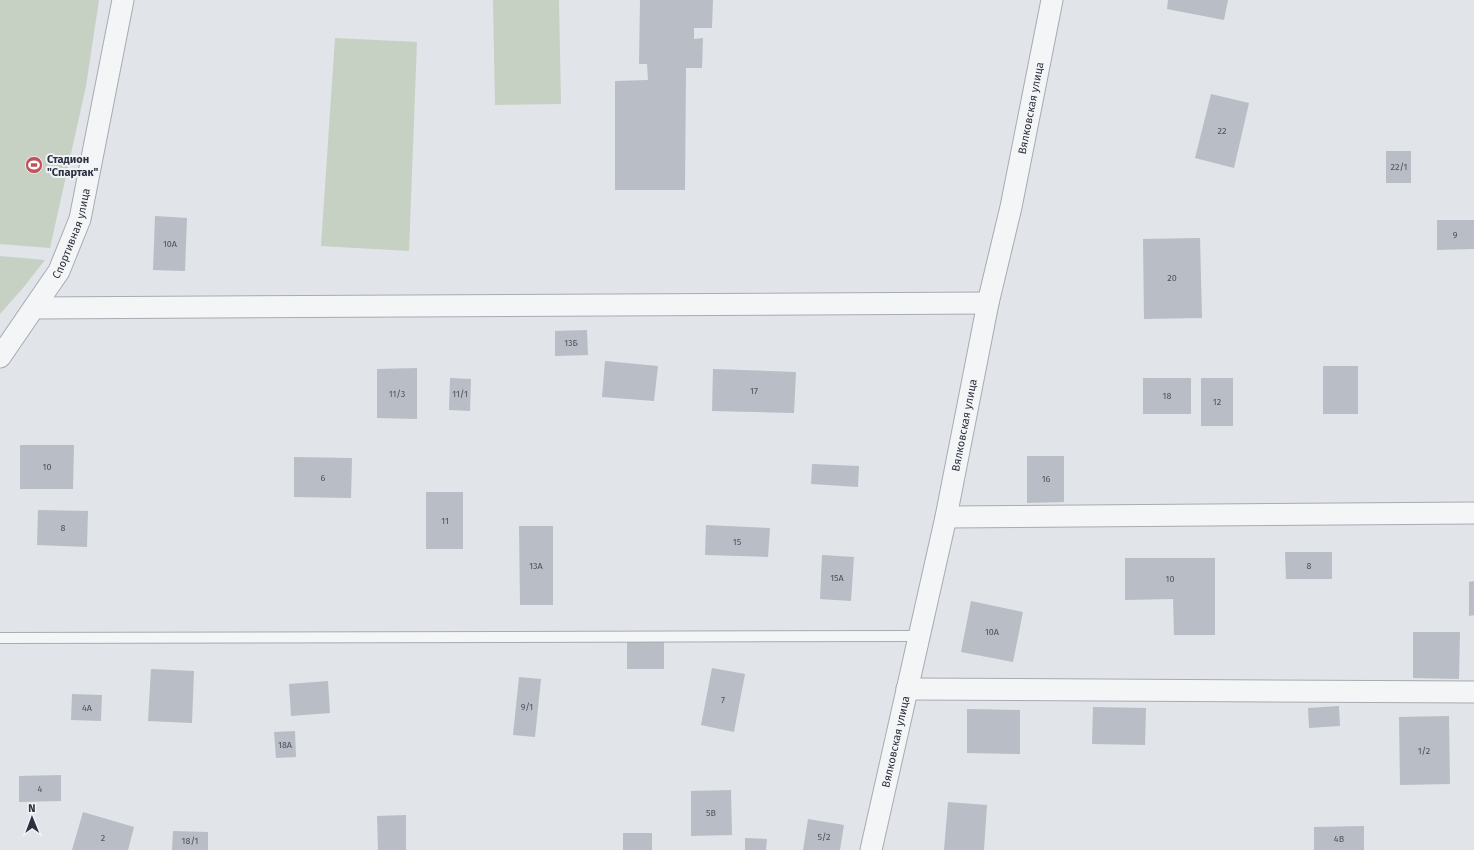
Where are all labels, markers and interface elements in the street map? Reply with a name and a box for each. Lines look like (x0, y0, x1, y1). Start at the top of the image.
street label: Вялковская улица (1015, 61, 1046, 155)
house number: 22 (1218, 126, 1226, 136)
place label: Стадион "Спартак" (47, 153, 99, 179)
sports icon: Стадион "Спартак" (24, 155, 44, 175)
house number: 22/1 (1391, 162, 1407, 172)
street label: Спортивная улица (49, 187, 92, 281)
house number: 9 (1453, 230, 1458, 240)
house number: 10А (163, 239, 178, 249)
house number: 20 (1167, 273, 1177, 283)
house number: 13Б (564, 338, 578, 348)
street label: Вялковская улица (949, 378, 979, 472)
house number: 17 (750, 386, 758, 396)
house number: 11/3 (389, 389, 405, 399)
house number: 11/1 (452, 389, 468, 399)
house number: 18 (1163, 391, 1171, 401)
house number: 12 (1213, 397, 1221, 407)
house number: 10 (43, 462, 51, 472)
house number: 6 (321, 473, 326, 483)
house number: 16 (1042, 474, 1051, 484)
house number: 11 (441, 516, 449, 526)
house number: 8 (61, 523, 66, 533)
house number: 15 (733, 537, 742, 547)
house number: 13А (529, 561, 544, 571)
house number: 8 (1307, 561, 1312, 571)
house number: 15А (830, 573, 845, 583)
house number: 10 (1166, 574, 1174, 584)
house number: 10А (985, 627, 1000, 637)
house number: 7 (721, 695, 725, 705)
street label: Вялковская улица (879, 695, 912, 789)
house number: 9/1 (521, 702, 533, 712)
house number: 4А (82, 703, 93, 713)
house number: 18А (278, 740, 293, 750)
house number: 1/2 (1418, 746, 1430, 756)
house number: 4 (38, 784, 43, 794)
north arrow (12, 798, 52, 838)
text: N (28, 802, 36, 815)
house number: 5В (706, 808, 717, 818)
house number: 5/2 (817, 832, 831, 842)
house number: 2 (101, 833, 105, 843)
house number: 4В (1334, 834, 1345, 844)
house number: 18/1 (182, 836, 198, 846)

